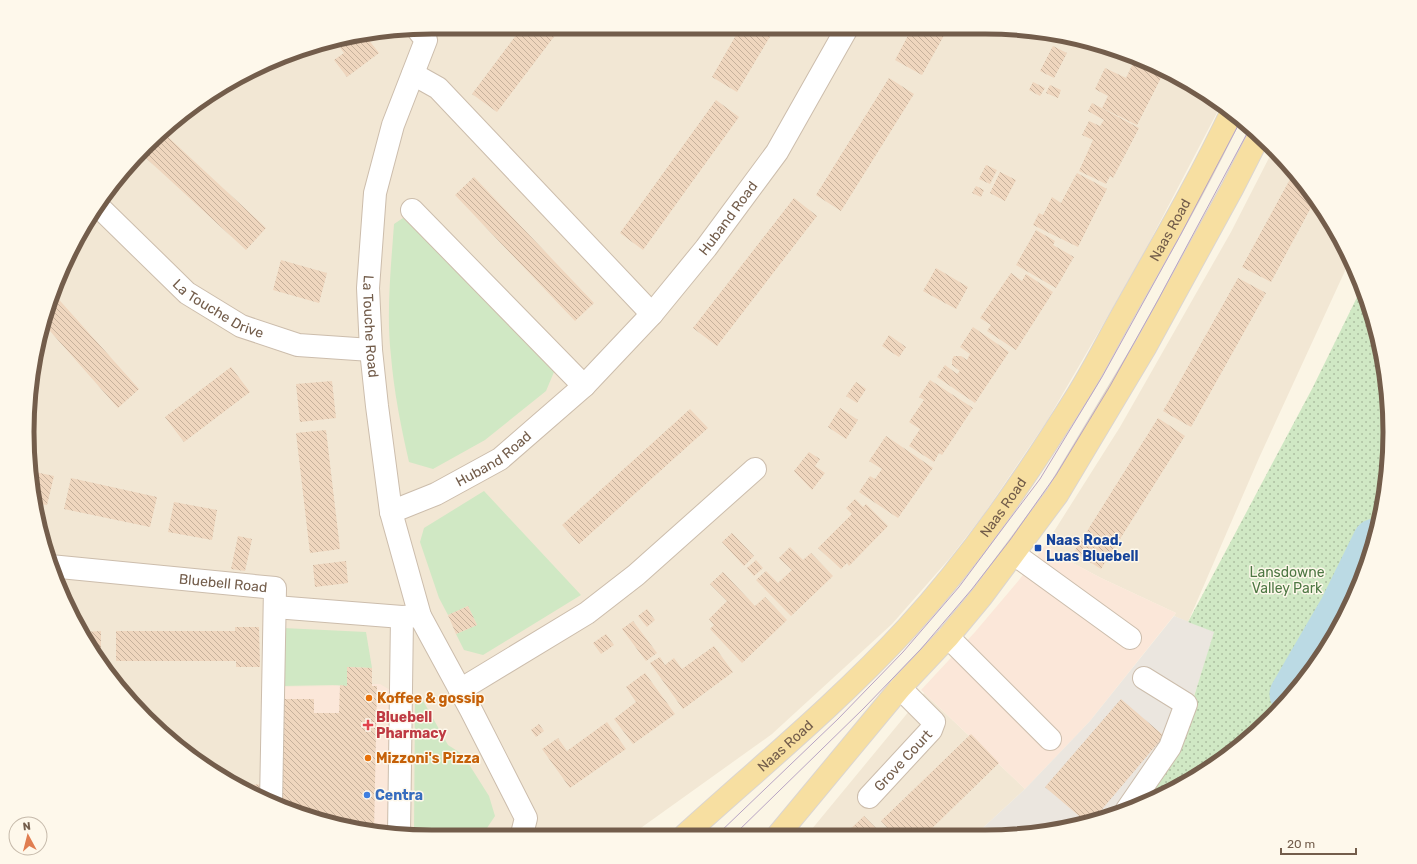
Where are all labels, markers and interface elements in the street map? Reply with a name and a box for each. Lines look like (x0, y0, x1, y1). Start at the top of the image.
street label: Huband Road (695, 178, 761, 259)
street label: Naas Road (1146, 196, 1195, 264)
street label: La Touche Road (359, 274, 382, 379)
street label: La Touche Drive (169, 276, 266, 342)
street label: Huband Road (453, 428, 535, 491)
street label: Naas Road (977, 475, 1030, 541)
place label: Naas Road, Luas Bluebell (1046, 532, 1139, 565)
marker: Naas Road, Luas Bluebell (1033, 543, 1043, 553)
park label: Lansdowne Valley Park (1250, 564, 1325, 597)
street label: Bluebell Road (178, 571, 268, 596)
place label: Koffee & gossip (377, 690, 484, 707)
marker: Koffee & gossip (364, 693, 374, 703)
place label: Bluebell Pharmacy (376, 709, 447, 742)
street label: Naas Road (754, 717, 817, 776)
marker: Bluebell Pharmacy (363, 720, 373, 730)
street label: Grove Court (871, 726, 936, 795)
place label: Mizzoni's Pizza (376, 750, 480, 767)
marker: Mizzoni's Pizza (363, 753, 373, 763)
place label: Centra (375, 787, 423, 804)
marker: Centra (362, 790, 372, 800)
north arrow (8, 816, 48, 856)
text: N (22, 820, 32, 834)
scale bar (1281, 830, 1356, 856)
text: 20 m (1287, 837, 1315, 851)

